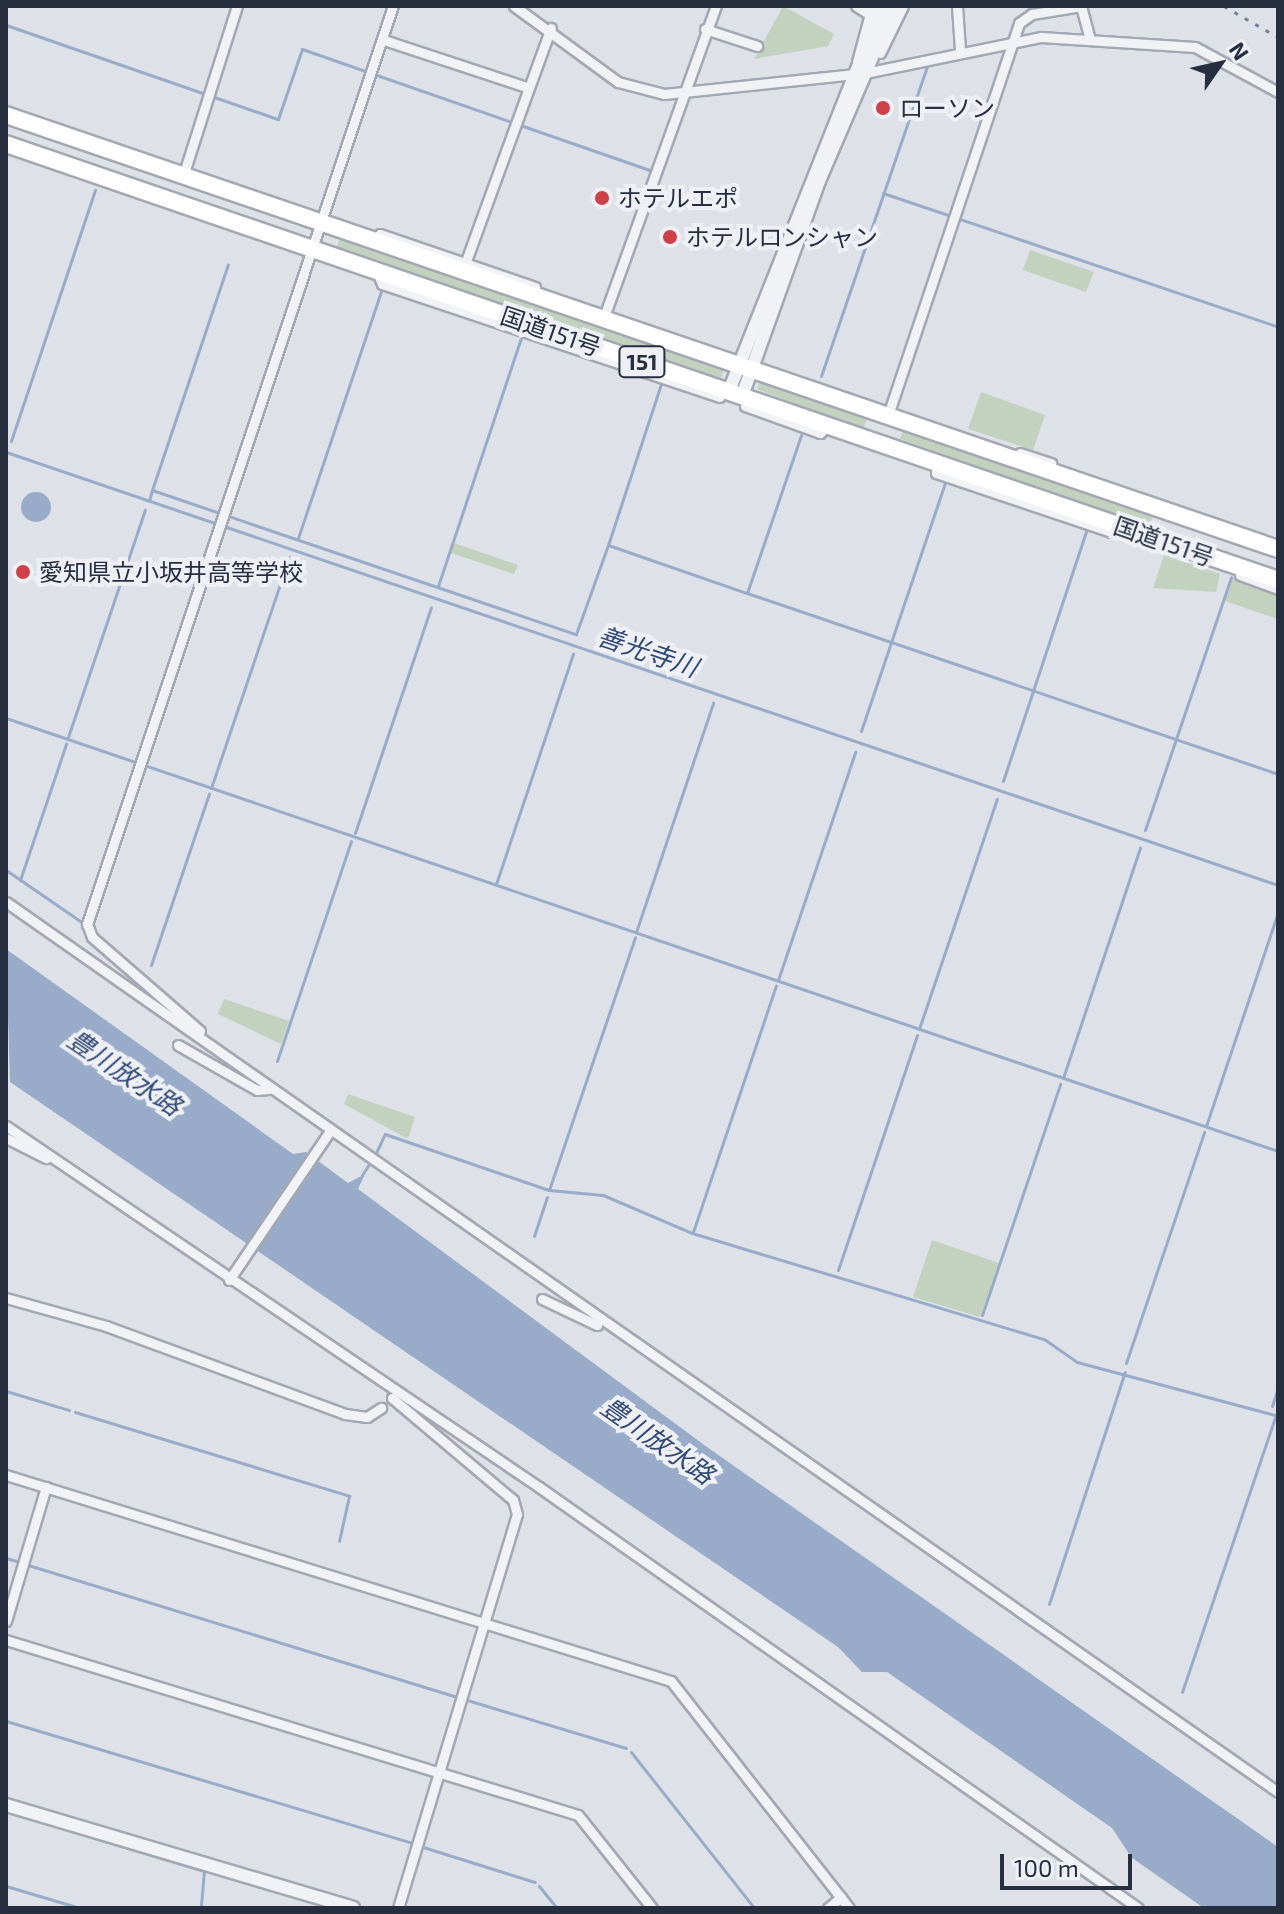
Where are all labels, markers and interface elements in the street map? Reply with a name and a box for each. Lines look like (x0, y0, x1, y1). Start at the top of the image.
north arrow (1180, 24, 1260, 104)
text: N (1225, 37, 1255, 64)
place label: ローソン (899, 94, 995, 122)
marker: ローソン (874, 99, 892, 117)
place label: ホテルエポ (618, 184, 738, 212)
marker: ホテルエポ (593, 189, 611, 207)
place label: ホテルロンシャン (686, 223, 878, 251)
marker: ホテルロンシャン (661, 228, 679, 246)
street label: 国道151号 (497, 300, 605, 362)
road number: 151 (618, 344, 666, 380)
street label: 国道151号 (1110, 510, 1218, 572)
place label: 愛知県立小坂井高等学校 (39, 558, 303, 586)
marker: 愛知県立小坂井高等学校 (14, 563, 32, 581)
water label: 善光寺川 (594, 619, 702, 683)
water label: 豊川放水路 (62, 1023, 188, 1121)
water label: 豊川放水路 (596, 1390, 720, 1490)
scale bar (1004, 1838, 1136, 1888)
text: 100 m (1014, 1853, 1079, 1882)

